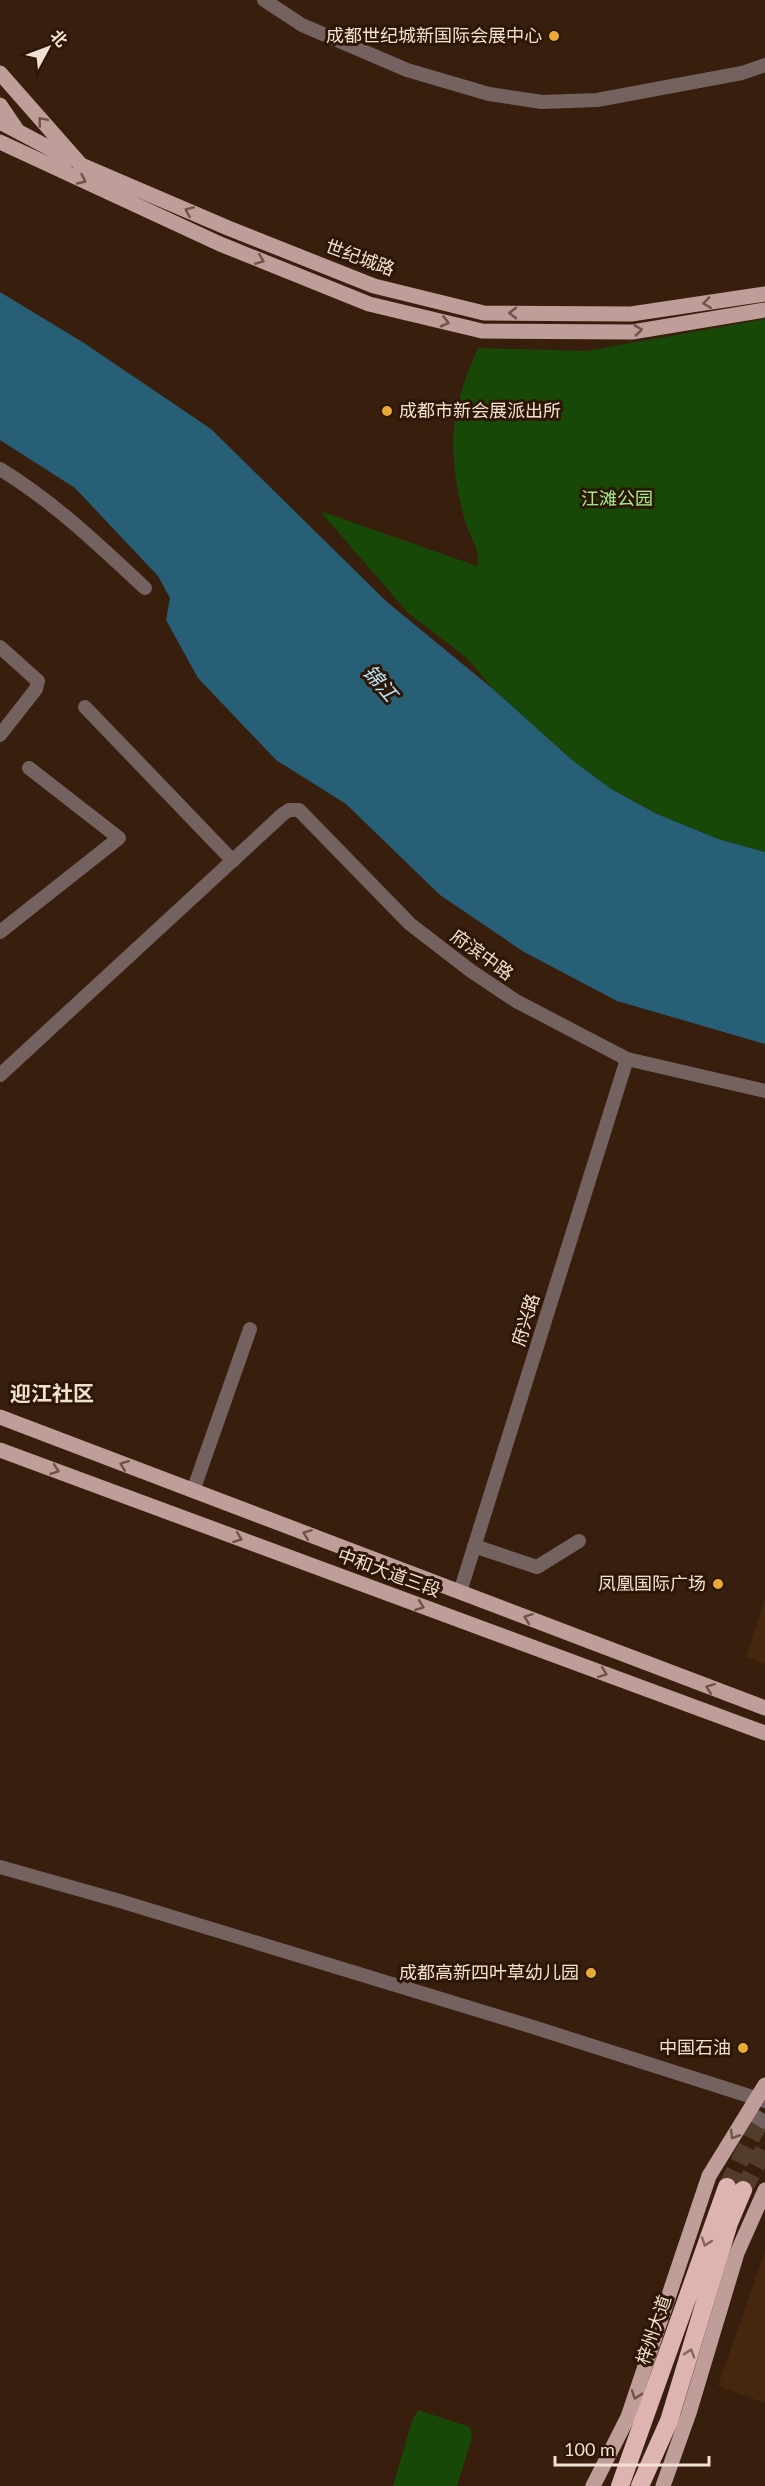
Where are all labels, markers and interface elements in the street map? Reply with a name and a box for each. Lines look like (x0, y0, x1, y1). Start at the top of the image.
north arrow (18, 18, 78, 78)
place label: 成都世纪城新国际会展中心 (326, 24, 542, 46)
text: 北 (47, 26, 72, 50)
marker: 成都世纪城新国际会展中心 (547, 29, 561, 43)
one-way arrow (38, 117, 49, 128)
one-way arrow (76, 173, 87, 185)
one-way arrow (184, 207, 195, 219)
street label: 世纪城路 (323, 234, 398, 280)
one-way arrow (254, 253, 265, 265)
one-way arrow (703, 297, 712, 309)
one-way arrow (509, 307, 518, 319)
one-way arrow (439, 315, 449, 328)
one-way arrow (634, 325, 643, 337)
place label: 成都市新会展派出所 (399, 399, 561, 421)
marker: 成都市新会展派出所 (380, 404, 394, 418)
park label: 江滩公园 (581, 487, 653, 509)
water label: 锦江 (359, 659, 404, 707)
street label: 府滨中路 (447, 924, 518, 984)
street label: 府兴路 (507, 1291, 543, 1349)
district label: 迎江社区 (10, 1380, 94, 1405)
one-way arrow (119, 1459, 130, 1472)
one-way arrow (49, 1463, 60, 1475)
one-way arrow (302, 1529, 313, 1541)
one-way arrow (232, 1530, 242, 1543)
street label: 中和大道三段 (335, 1543, 444, 1601)
place label: 凤凰国际广场 (598, 1572, 706, 1594)
marker: 凤凰国际广场 (711, 1577, 725, 1591)
one-way arrow (415, 1598, 425, 1611)
one-way arrow (523, 1613, 534, 1625)
one-way arrow (597, 1666, 608, 1679)
one-way arrow (705, 1682, 716, 1695)
place label: 成都高新四叶草幼儿园 (399, 1961, 579, 1983)
marker: 成都高新四叶草幼儿园 (584, 1966, 598, 1980)
place label: 中国石油 (659, 2036, 731, 2058)
marker: 中国石油 (736, 2041, 750, 2055)
one-way arrow (730, 2129, 741, 2139)
one-way arrow (701, 2236, 714, 2247)
street label: 梓州大道 (631, 2292, 675, 2367)
one-way arrow (683, 2348, 695, 2359)
one-way arrow (630, 2389, 643, 2400)
scale bar (555, 2429, 710, 2467)
text: 100 m (564, 2438, 615, 2460)

